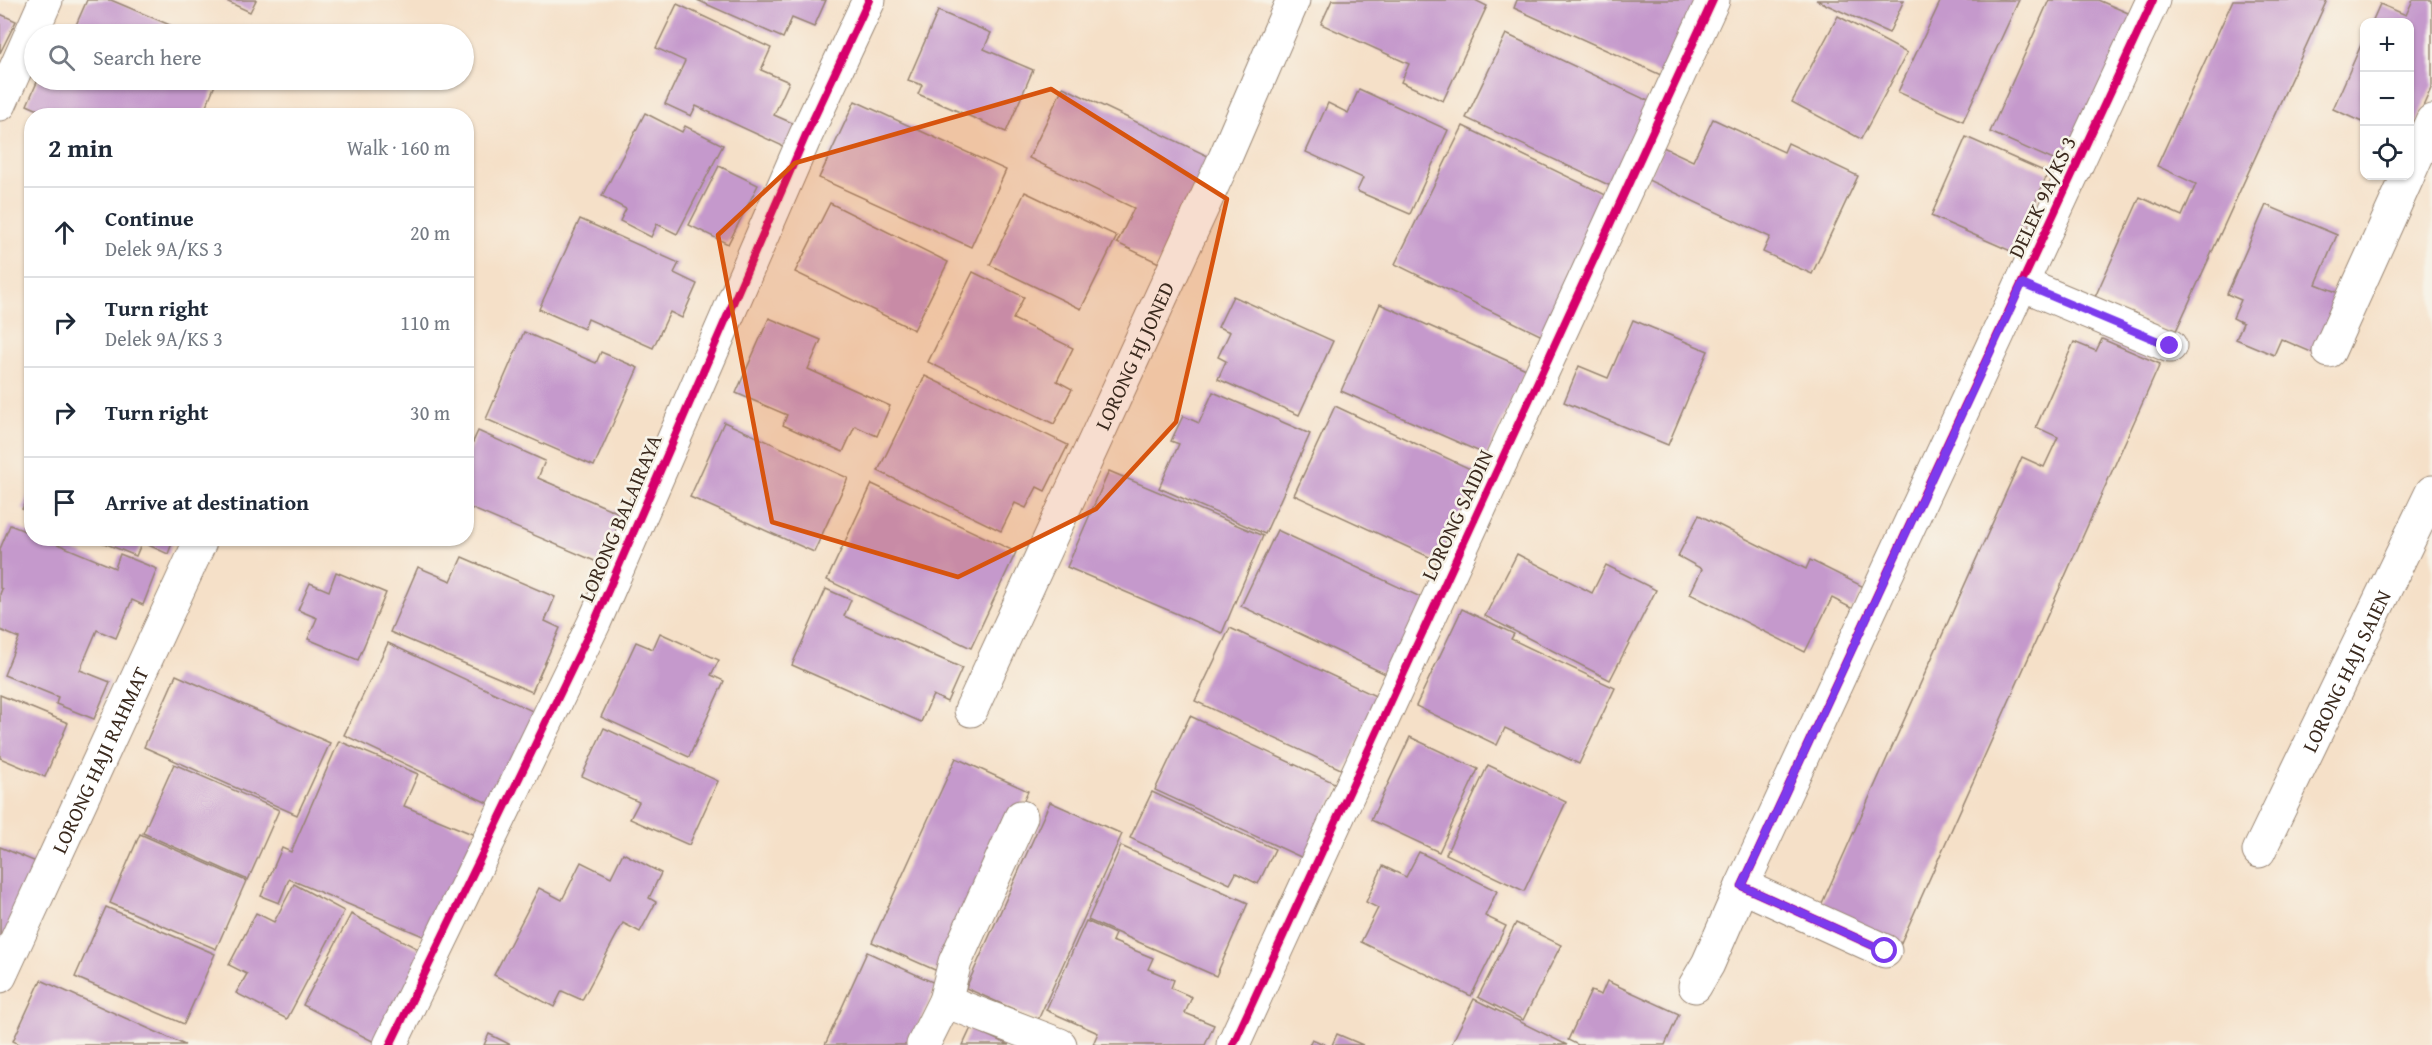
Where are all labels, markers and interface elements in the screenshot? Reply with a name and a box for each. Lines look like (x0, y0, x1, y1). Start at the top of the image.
map controls (2360, 18, 2414, 180)
button: + (2360, 18, 2414, 72)
search box (24, 24, 474, 90)
icon: search (45, 41, 78, 74)
text: Search here (93, 41, 202, 73)
button: − (2360, 72, 2414, 126)
button: locate (2360, 126, 2414, 180)
text: 2 min (48, 128, 113, 167)
street label: DELEK 9A/KS 3 (2000, 131, 2084, 263)
text: Walk · 160 m (347, 133, 450, 162)
text: Continue (105, 202, 194, 234)
icon: ahead (48, 216, 81, 249)
text: 20 m (410, 218, 450, 247)
text: Delek 9A/KS 3 (105, 234, 223, 263)
street label: LORONG HJ JONED (1086, 276, 1182, 435)
text: Turn right (105, 292, 208, 324)
icon: right (48, 306, 81, 339)
text: 110 m (400, 308, 450, 337)
text: Delek 9A/KS 3 (105, 324, 223, 353)
route end (2156, 332, 2182, 358)
icon: right (48, 396, 81, 429)
text: Turn right (105, 396, 208, 428)
text: 30 m (410, 398, 450, 427)
street label: LORONG BALAIRAYA (571, 429, 669, 607)
street label: LORONG SAIDIN (1413, 444, 1501, 585)
icon: arrive (48, 486, 81, 519)
text: Arrive at destination (105, 486, 309, 518)
street label: LORONG HAJI SAIEN (2293, 584, 2398, 757)
street label: LORONG HAJI RAHMAT (43, 661, 156, 858)
route start (1871, 937, 1897, 963)

